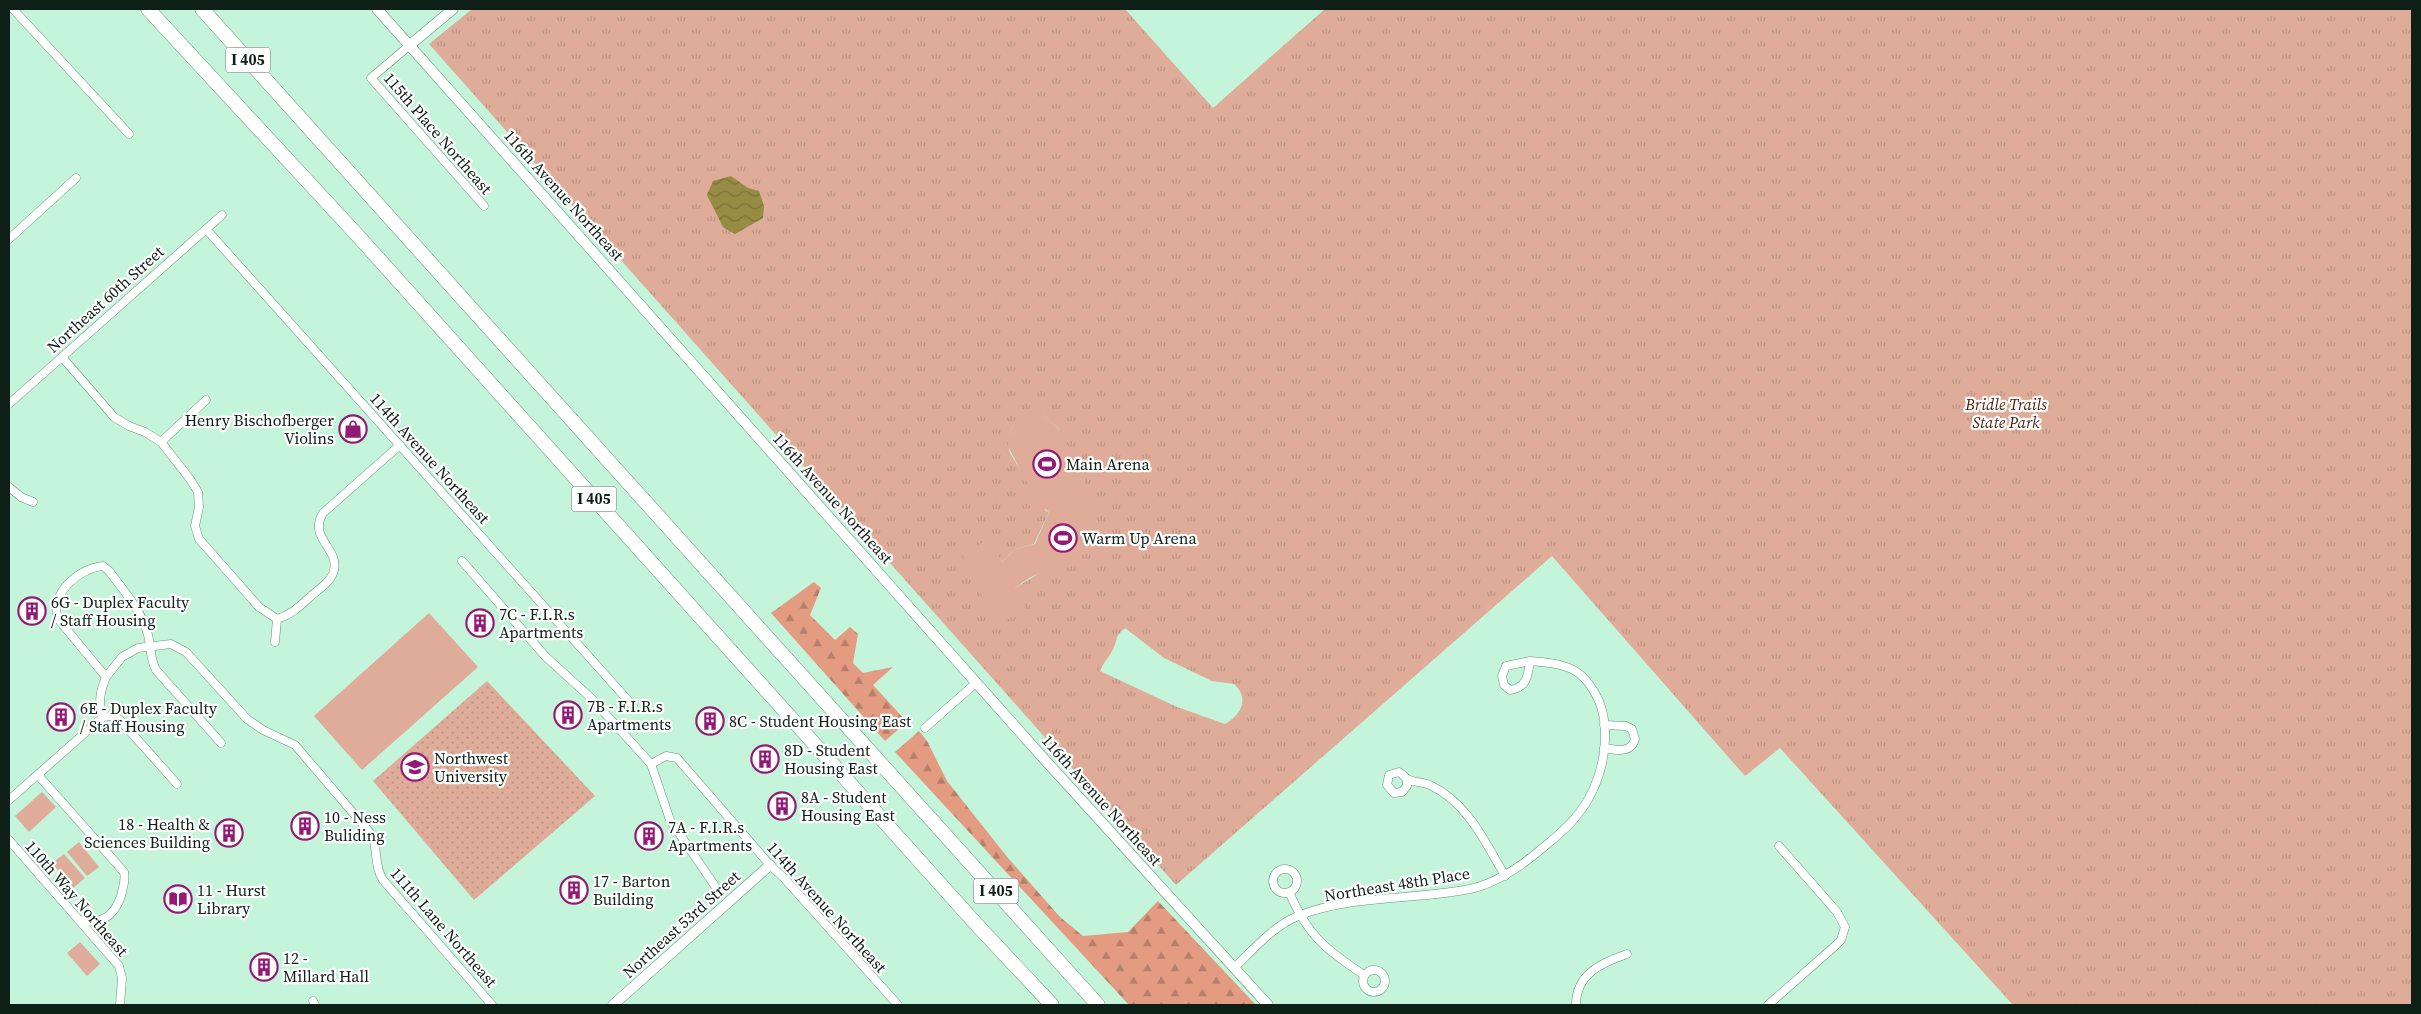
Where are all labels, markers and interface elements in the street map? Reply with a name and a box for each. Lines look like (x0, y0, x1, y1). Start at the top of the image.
road number: I 405 (226, 48, 270, 72)
street label: 115th Place Northeast (379, 67, 498, 199)
street label: 116th Avenue Northeast (499, 125, 629, 266)
street label: Northeast 60th Street (42, 240, 169, 357)
street label: 114th Avenue Northeast (365, 388, 495, 529)
park label: Bridle Trails State Park (1964, 393, 2047, 433)
place label: Henry Bischofberger Violins (185, 409, 334, 449)
shop icon: Henry Bischofberger Violins (338, 414, 368, 444)
street label: 116th Avenue Northeast (768, 428, 898, 569)
sports icon: Main Arena (1032, 449, 1062, 479)
place label: Main Arena (1066, 453, 1151, 475)
road number: I 405 (572, 486, 616, 512)
sports icon: Warm Up Arena (1048, 523, 1078, 553)
place label: Warm Up Arena (1082, 527, 1197, 549)
place label: 6G - Duplex Faculty / Staff Housing (51, 591, 190, 631)
building icon: 6G - Duplex Faculty / Staff Housing (17, 596, 47, 626)
place label: 7C - F.I.R.s Apartments (499, 603, 583, 643)
building icon: 7C - F.I.R.s Apartments (465, 608, 495, 638)
place label: 7B - F.I.R.s Apartments (587, 695, 671, 735)
place label: 6E - Duplex Faculty / Staff Housing (80, 697, 218, 737)
building icon: 7B - F.I.R.s Apartments (553, 700, 583, 730)
building icon: 6E - Duplex Faculty / Staff Housing (46, 702, 76, 732)
building icon: 8C - Student Housing East (695, 706, 725, 736)
place label: 8C - Student Housing East (729, 710, 912, 732)
street label: 116th Avenue Northeast (1037, 730, 1167, 871)
place label: 8D - Student Housing East (784, 739, 878, 779)
building icon: 8D - Student Housing East (750, 744, 780, 774)
place label: Northwest University (434, 747, 509, 787)
school or university icon: Northwest University (400, 752, 430, 782)
place label: 8A - Student Housing East (801, 786, 895, 826)
building icon: 8A - Student Housing East (767, 791, 797, 821)
place label: 10 - Ness Buliding (324, 806, 386, 846)
building icon: 10 - Ness Buliding (290, 811, 320, 841)
place label: 18 - Health & Sciences Building (84, 813, 210, 853)
place label: 7A - F.I.R.s Apartments (668, 816, 752, 856)
building icon: 18 - Health & Sciences Building (214, 818, 244, 848)
building icon: 7A - F.I.R.s Apartments (634, 821, 664, 851)
street label: 110th Way Northeast (21, 835, 134, 961)
street label: 114th Avenue Northeast (762, 837, 892, 978)
street label: 111th Lane Northeast (386, 862, 503, 992)
street label: Northeast 48th Place (1323, 862, 1471, 906)
street label: Northeast 53rd Street (618, 865, 745, 983)
place label: 17 - Barton Building (593, 870, 671, 910)
building icon: 17 - Barton Building (559, 875, 589, 905)
road number: I 405 (974, 878, 1018, 904)
place label: 11 - Hurst Library (197, 879, 267, 919)
library icon: 11 - Hurst Library (163, 884, 193, 914)
place label: 12 - Millard Hall (283, 947, 369, 987)
building icon: 12 - Millard Hall (249, 952, 279, 982)

